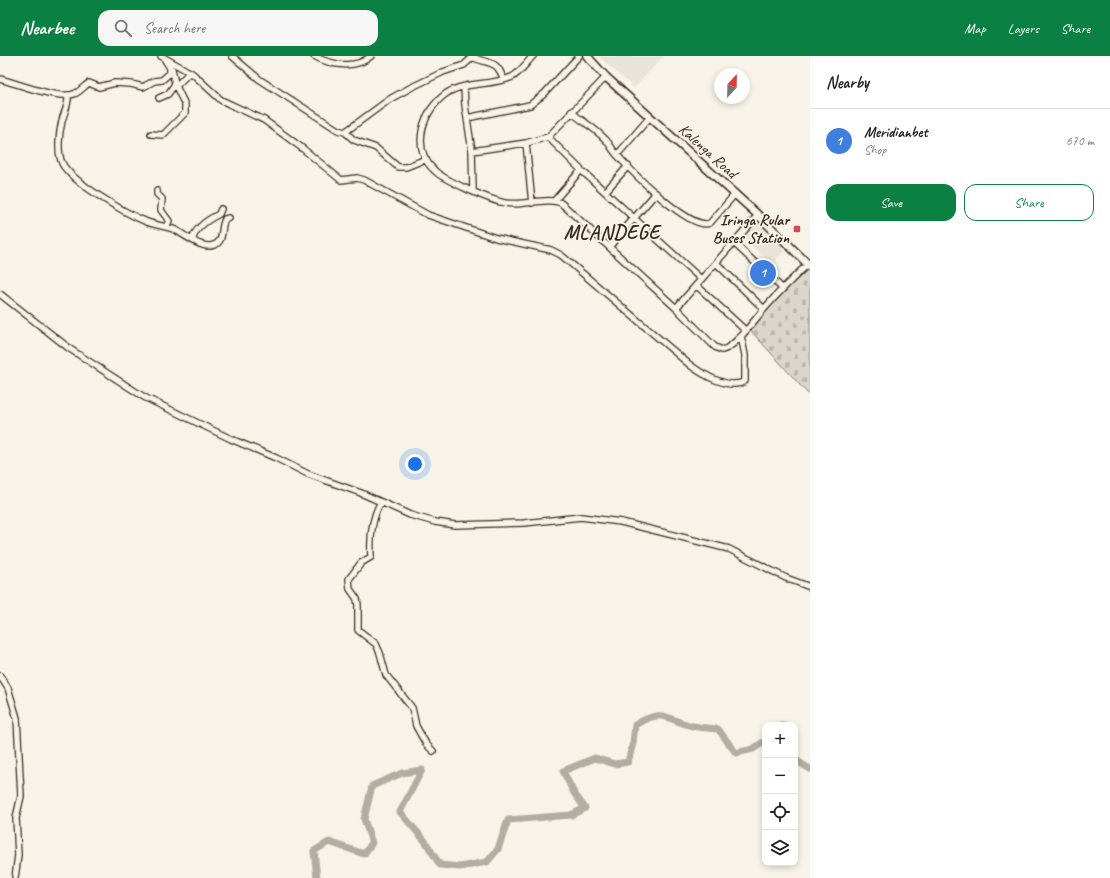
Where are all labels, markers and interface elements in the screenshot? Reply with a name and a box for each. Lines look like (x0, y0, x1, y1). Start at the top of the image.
search box (98, 10, 378, 46)
text: Nearbee (20, 16, 74, 40)
icon: search (112, 17, 134, 39)
text: Search here (144, 19, 205, 38)
text: Map (964, 20, 986, 37)
text: Layers (1008, 20, 1039, 37)
text: Share (1061, 20, 1090, 37)
north arrow (714, 68, 750, 104)
text: Nearby (826, 72, 869, 93)
street label: Kalenga Road (674, 119, 744, 184)
text: Meridianbet (864, 123, 927, 142)
text: 1 (836, 133, 842, 149)
text: 670 m (1066, 133, 1094, 149)
text: Shop (864, 142, 886, 158)
button: Save (826, 184, 956, 221)
button: Share (964, 184, 1094, 221)
place label: Iringa Rular Buses Station (713, 210, 791, 248)
district label: MLANDEGE (564, 220, 663, 245)
marker: Iringa Rular Buses Station (792, 224, 802, 234)
pin: 1 (750, 258, 776, 288)
your location (405, 454, 425, 474)
map controls (762, 722, 798, 866)
button: + (762, 722, 798, 758)
button: − (762, 758, 798, 794)
button: locate (762, 794, 798, 830)
button: layers (762, 830, 798, 866)

